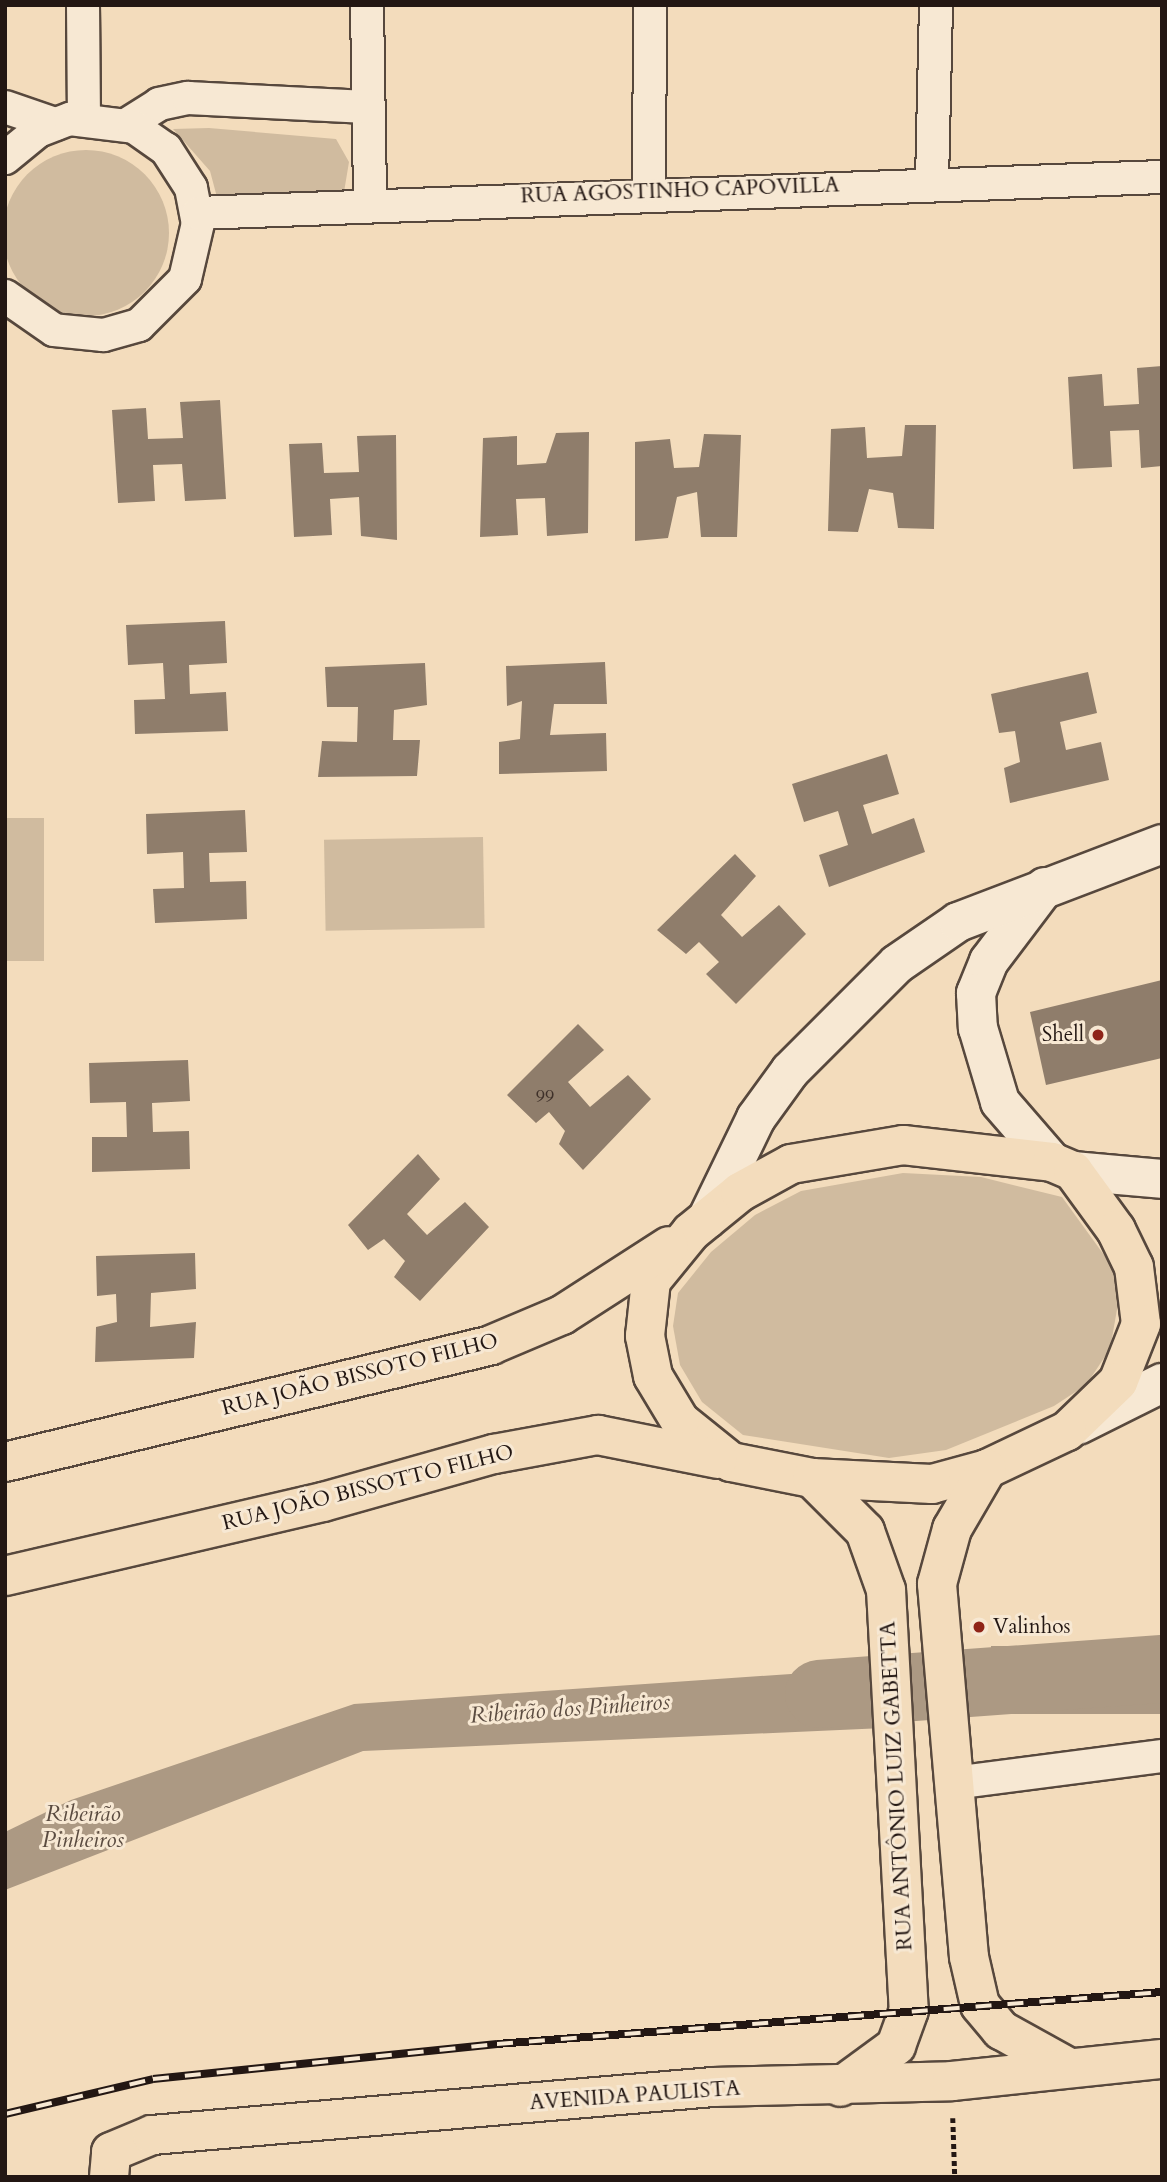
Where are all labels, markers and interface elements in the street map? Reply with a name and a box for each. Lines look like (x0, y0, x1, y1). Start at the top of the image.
street label: RUA AGOSTINHO CAPOVILLA (520, 173, 840, 209)
place label: Shell (1042, 1022, 1084, 1048)
marker: Shell (1090, 1027, 1106, 1043)
house number: 99 (536, 1086, 554, 1108)
street label: RUA JOÃO BISSOTO FILHO (219, 1328, 501, 1422)
street label: RUA JOÃO BISSOTTO FILHO (220, 1440, 516, 1536)
place label: Valinhos (993, 1614, 1071, 1640)
marker: Valinhos (971, 1619, 987, 1635)
street label: RUA ANTÔNIO LUIZ GABETTA (876, 1621, 918, 1951)
water label: Ribeirão dos Pinheiros (469, 1688, 671, 1730)
water label: Ribeirão Pinheiros (42, 1800, 124, 1854)
street label: AVENIDA PAULISTA (529, 2076, 741, 2116)

